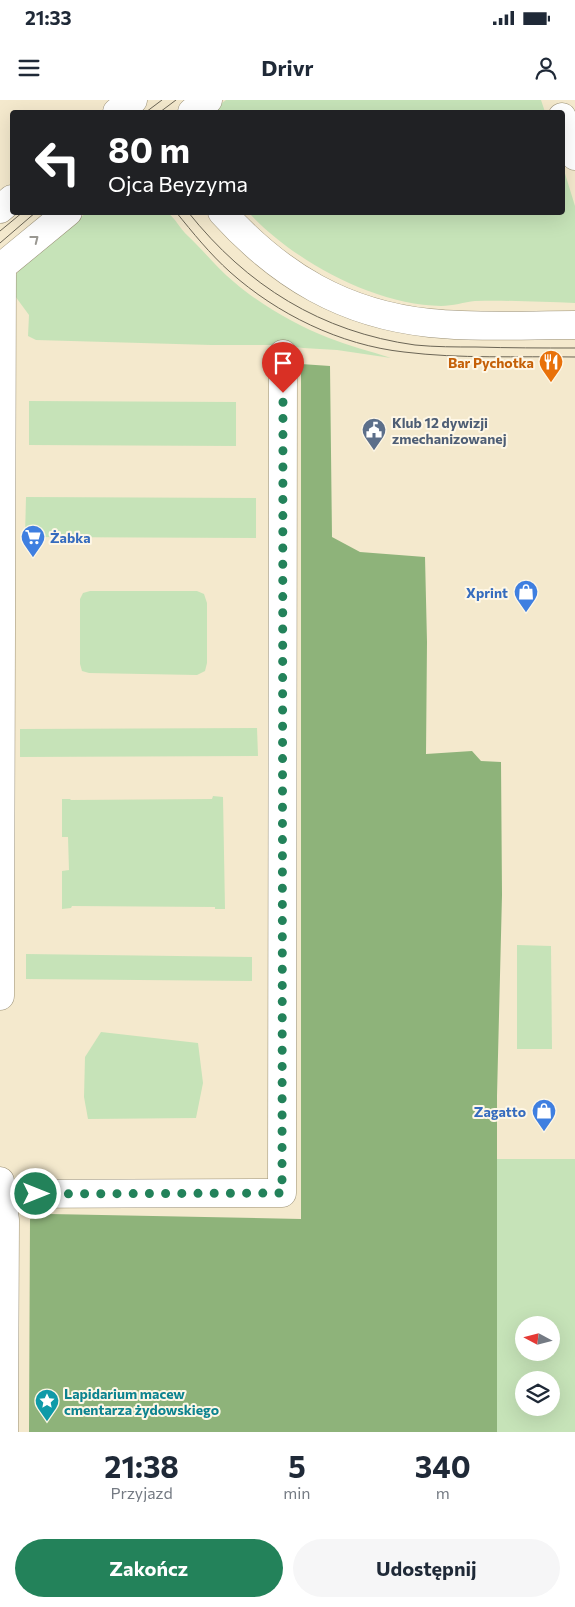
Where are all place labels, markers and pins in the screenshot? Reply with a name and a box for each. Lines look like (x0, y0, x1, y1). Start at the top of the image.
pin (262, 342, 304, 393)
restaurant icon: Bar Pychotka (538, 349, 564, 383)
place label: Bar Pychotka (448, 354, 534, 371)
place label: Klub 12 dywizji zmechanizowanej (392, 414, 507, 447)
public building icon: Klub 12 dywizji zmechanizowanej (361, 417, 387, 451)
supermarket icon: Żabka (20, 524, 46, 558)
place label: Żabka (50, 529, 91, 546)
shop icon: Xprint (513, 579, 539, 613)
place label: Xprint (466, 584, 508, 601)
shop icon: Zagatto (531, 1098, 557, 1132)
place label: Zagatto (474, 1103, 526, 1120)
place label: Lapidarium macew cmentarza żydowskiego (64, 1385, 219, 1418)
place icon: Lapidarium macew cmentarza żydowskiego (34, 1388, 60, 1422)

